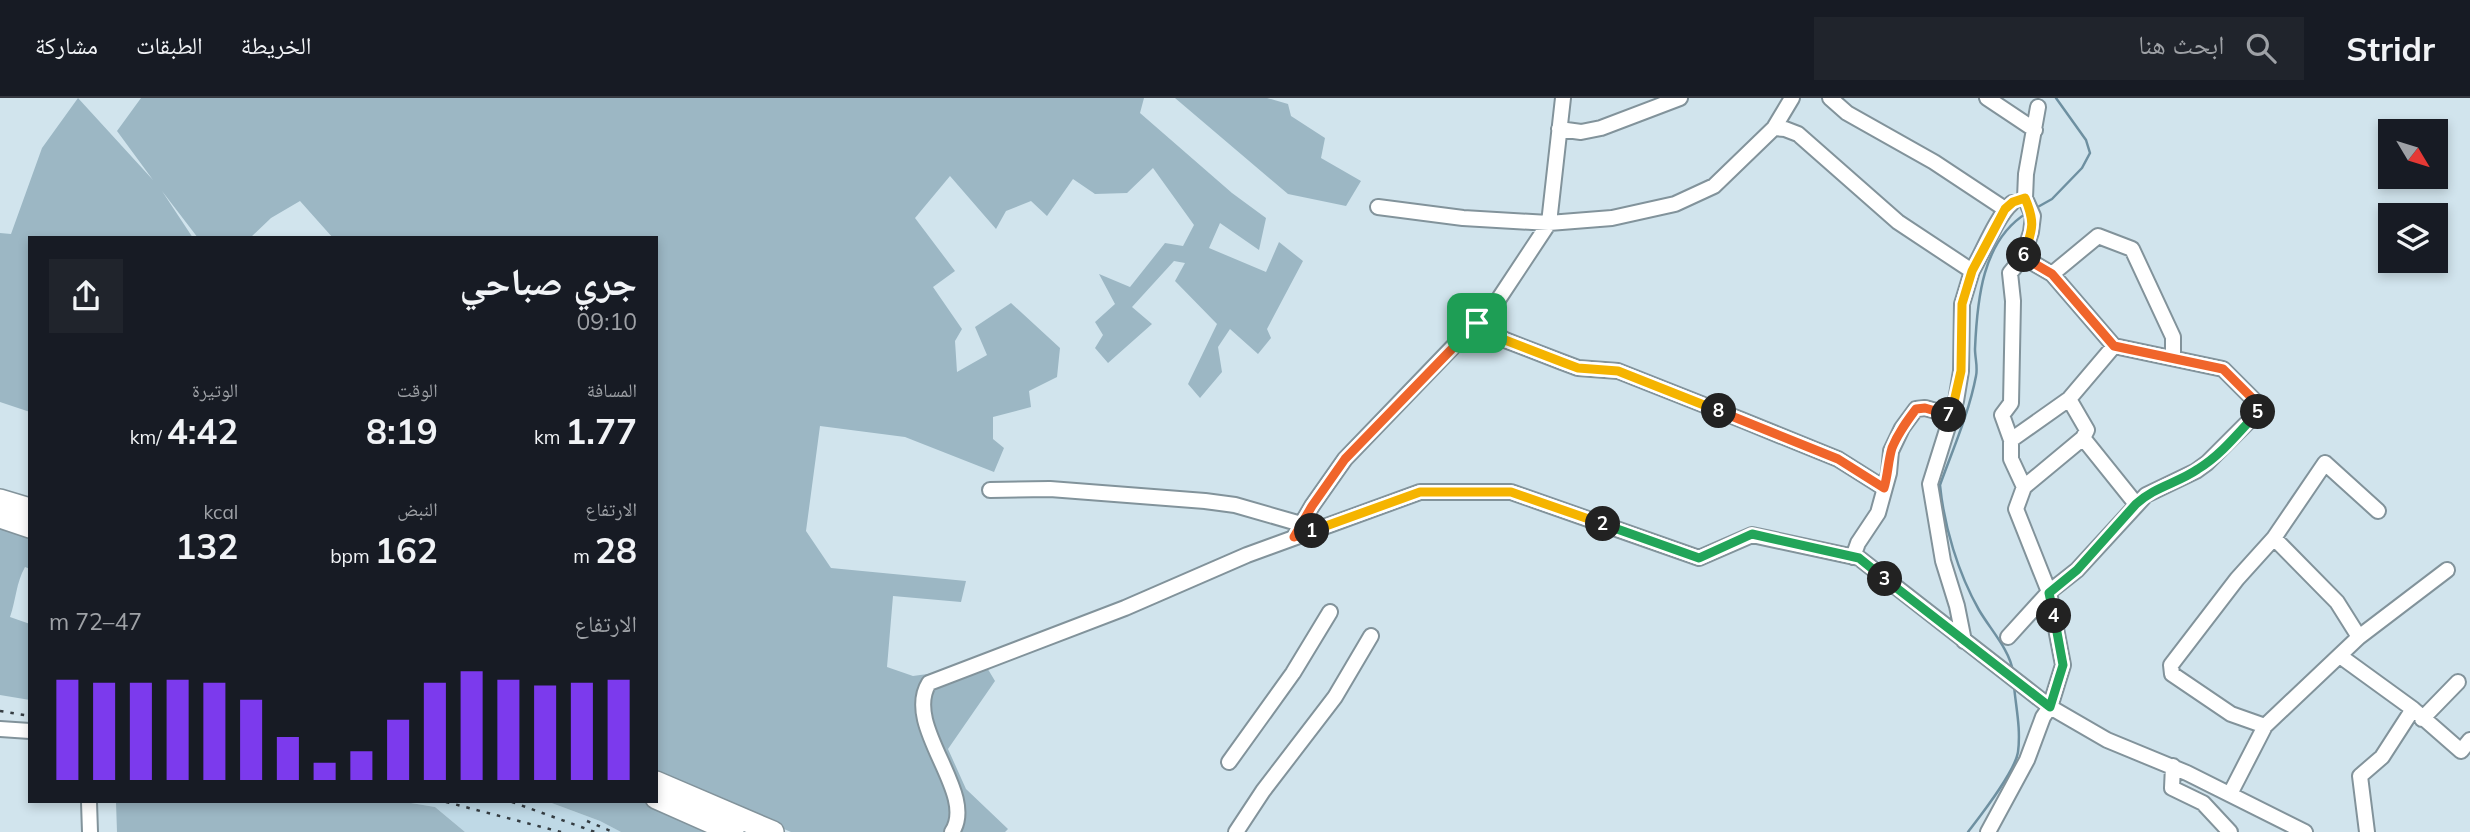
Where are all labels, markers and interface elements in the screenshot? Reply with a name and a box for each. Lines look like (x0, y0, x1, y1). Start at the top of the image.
search box (1814, 17, 2304, 80)
text: ابحث هنا (2138, 28, 2224, 61)
text: Stridr (2346, 28, 2435, 69)
icon: search (2242, 29, 2280, 67)
text: مشاركة (35, 30, 98, 60)
text: الطبقات (136, 30, 203, 60)
text: الخريطة (241, 30, 311, 60)
north arrow (2378, 119, 2448, 189)
map controls (2378, 119, 2448, 273)
button: layers (2378, 203, 2448, 273)
pin: 6 (2007, 238, 2042, 272)
text: 6 (2018, 242, 2029, 266)
text: جري صباحي (460, 257, 637, 305)
button: share (49, 259, 123, 333)
pin (1447, 293, 1507, 353)
icon: arrive (1458, 304, 1496, 342)
text: 09:10 (577, 307, 637, 336)
text: الوتيرة (192, 378, 238, 402)
text: الوقت (397, 378, 438, 402)
text: المسافة (587, 378, 637, 402)
pin: 8 (1702, 394, 1736, 428)
pin: 5 (2240, 394, 2276, 430)
text: 8 (1713, 398, 1724, 422)
pin: 7 (1932, 398, 1966, 432)
text: 5 (2252, 399, 2263, 423)
text: 7 (1943, 402, 1954, 426)
text: 4:42 (167, 409, 238, 453)
text: 8:19 (366, 409, 438, 453)
text: 1.77 (565, 409, 637, 453)
text: /km (130, 425, 167, 449)
text: km (534, 425, 565, 449)
text: النبض (397, 497, 438, 521)
text: الارتفاع (585, 497, 637, 521)
text: kcal (204, 500, 238, 524)
pin: 2 (1586, 506, 1620, 542)
text: 2 (1597, 511, 1608, 535)
pin: 1 (1294, 514, 1330, 548)
text: 1 (1306, 518, 1317, 542)
text: 132 (175, 524, 238, 568)
text: 162 (375, 528, 438, 572)
text: 28 (595, 528, 637, 572)
text: bpm (330, 544, 375, 568)
text: m (573, 544, 595, 568)
pin: 3 (1868, 561, 1902, 596)
text: 3 (1879, 566, 1890, 590)
pin: 4 (2036, 598, 2072, 634)
text: 4 (2048, 603, 2059, 627)
text: 47–72 m (49, 607, 142, 636)
text: الارتفاع (574, 609, 637, 638)

